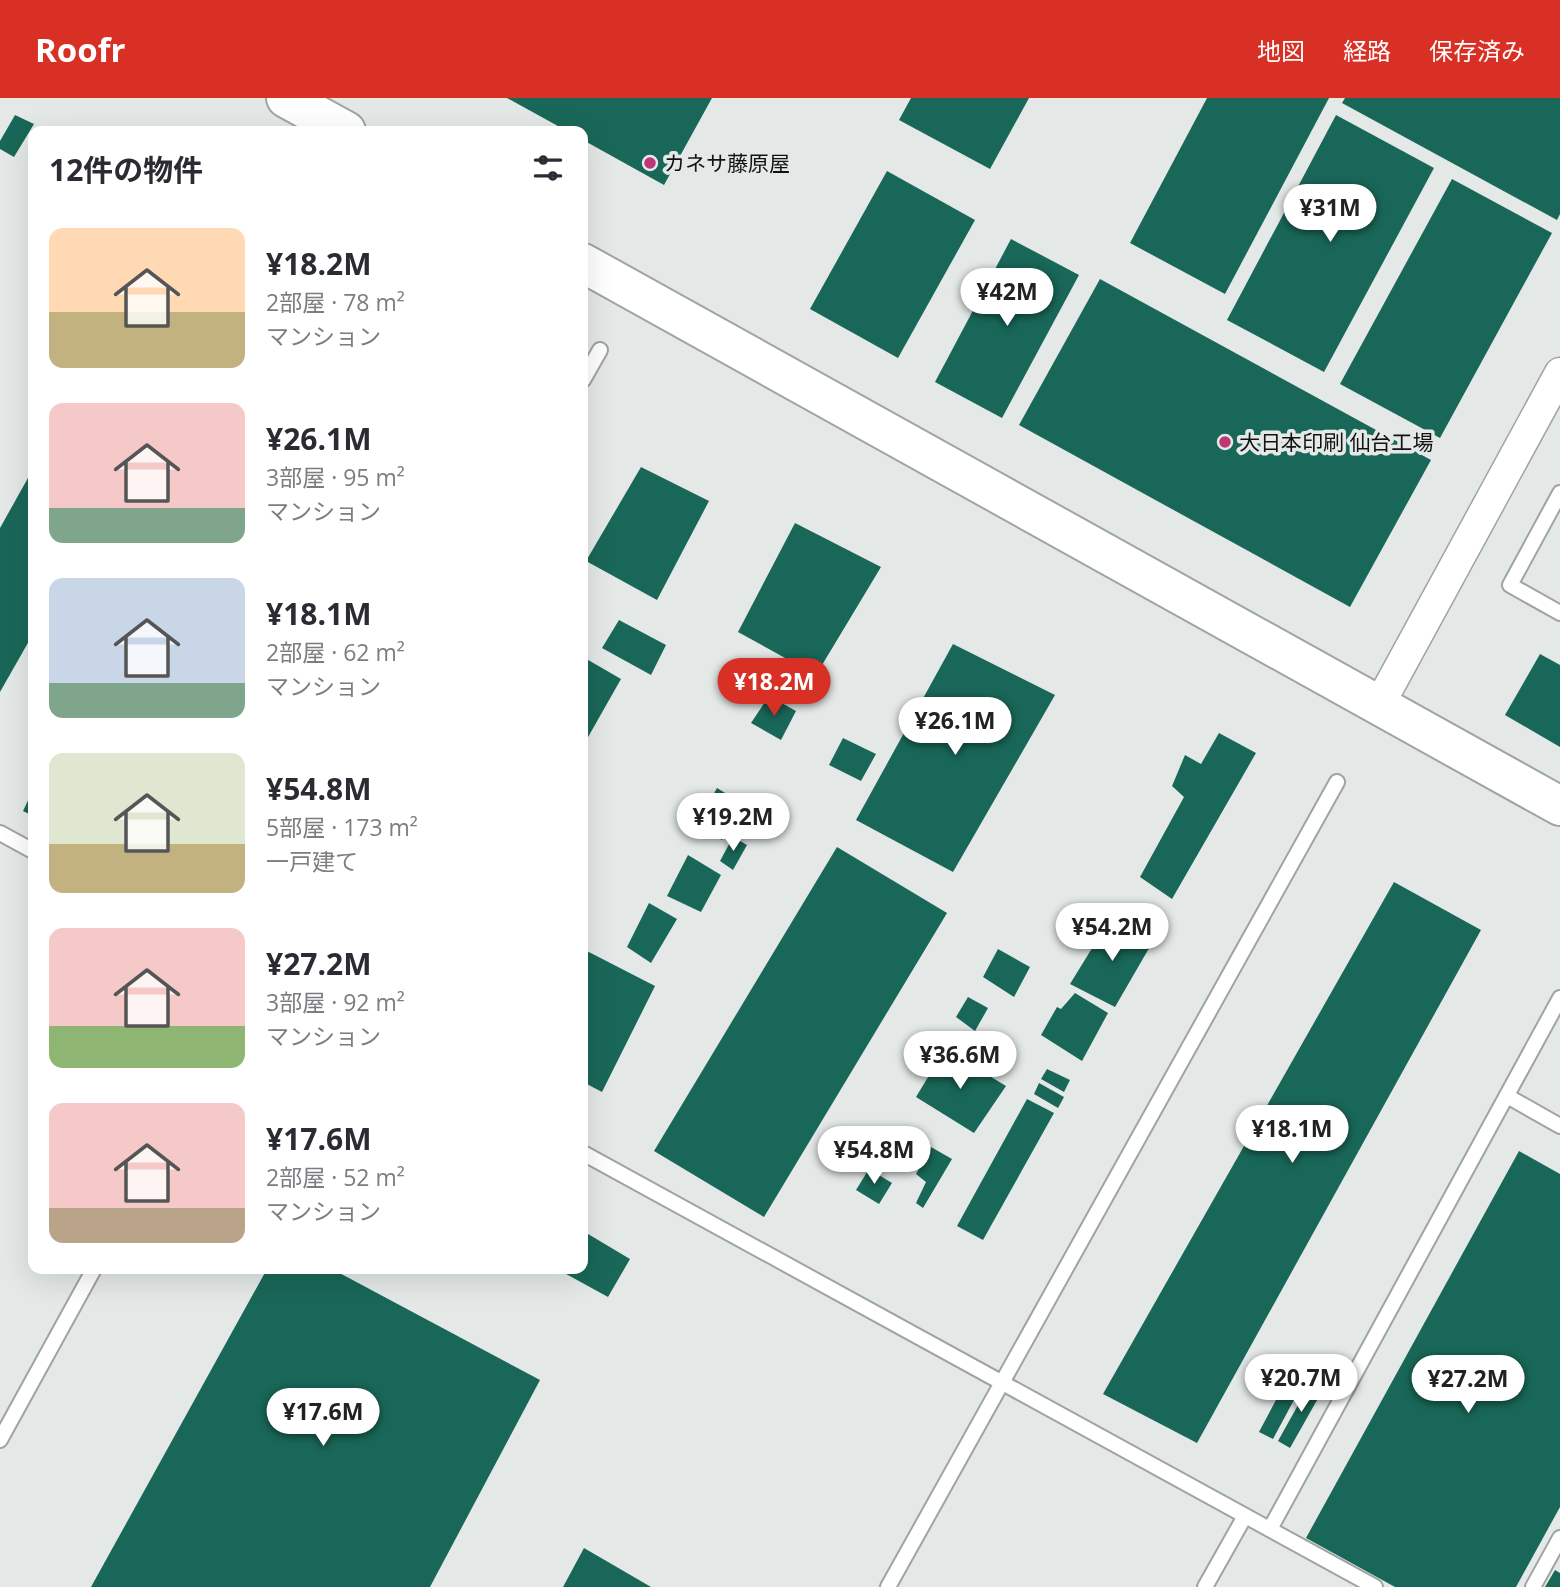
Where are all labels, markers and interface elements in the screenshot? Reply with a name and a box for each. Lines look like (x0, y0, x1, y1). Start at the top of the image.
text: Roofr (35, 27, 125, 72)
text: 地図 (1257, 34, 1305, 67)
text: 経路 (1343, 34, 1391, 67)
text: 保存済み (1429, 34, 1525, 67)
text: 12件の物件 (49, 149, 203, 190)
icon: filters (529, 149, 567, 187)
place label: カネサ藤原屋 (664, 149, 790, 177)
marker: カネサ藤原屋 (642, 155, 658, 171)
pin: ¥31M (1289, 184, 1371, 244)
text: ¥31M (1299, 191, 1361, 223)
text: ¥18.2M (266, 243, 371, 284)
icon: home (105, 256, 189, 340)
pin: ¥42M (966, 268, 1048, 328)
text: ¥42M (976, 275, 1038, 307)
text: 2部屋 · 78 m² (266, 286, 405, 318)
text: マンション (266, 320, 381, 352)
text: ¥26.1M (266, 418, 371, 459)
place label: 大日本印刷 仙台工場 (1239, 428, 1433, 456)
icon: home (105, 431, 189, 515)
marker: 大日本印刷 仙台工場 (1217, 434, 1233, 450)
text: 3部屋 · 95 m² (266, 461, 405, 493)
text: マンション (266, 495, 381, 527)
text: ¥18.1M (266, 593, 371, 634)
icon: home (105, 606, 189, 690)
text: 2部屋 · 62 m² (266, 636, 405, 668)
pin: ¥18.2M (717, 658, 831, 718)
text: ¥18.2M (734, 665, 814, 697)
text: マンション (266, 670, 381, 702)
pin: ¥26.1M (898, 698, 1012, 757)
text: ¥26.1M (915, 704, 995, 736)
text: ¥54.8M (266, 768, 371, 809)
icon: home (105, 781, 189, 865)
pin: ¥19.2M (676, 794, 790, 853)
text: ¥19.2M (693, 800, 773, 832)
text: 5部屋 · 173 m² (266, 811, 418, 843)
text: 一戸建て (266, 845, 358, 877)
pin: ¥54.2M (1055, 904, 1169, 963)
text: ¥54.2M (1072, 910, 1152, 942)
text: ¥27.2M (266, 943, 371, 984)
icon: home (105, 956, 189, 1040)
text: 3部屋 · 92 m² (266, 986, 405, 1018)
text: マンション (266, 1020, 381, 1052)
pin: ¥36.6M (903, 1032, 1017, 1091)
text: ¥36.6M (920, 1038, 1000, 1070)
pin: ¥18.1M (1235, 1105, 1349, 1165)
text: ¥18.1M (1252, 1112, 1332, 1144)
text: ¥17.6M (266, 1118, 371, 1159)
pin: ¥54.8M (817, 1126, 931, 1186)
icon: home (105, 1131, 189, 1215)
text: ¥54.8M (834, 1133, 914, 1165)
text: 2部屋 · 52 m² (266, 1161, 405, 1193)
text: マンション (266, 1195, 381, 1227)
pin: ¥20.7M (1244, 1354, 1358, 1414)
pin: ¥27.2M (1411, 1356, 1525, 1415)
text: ¥20.7M (1261, 1361, 1341, 1393)
text: ¥27.2M (1428, 1362, 1508, 1394)
pin: ¥17.6M (266, 1388, 380, 1448)
text: ¥17.6M (283, 1395, 363, 1427)

